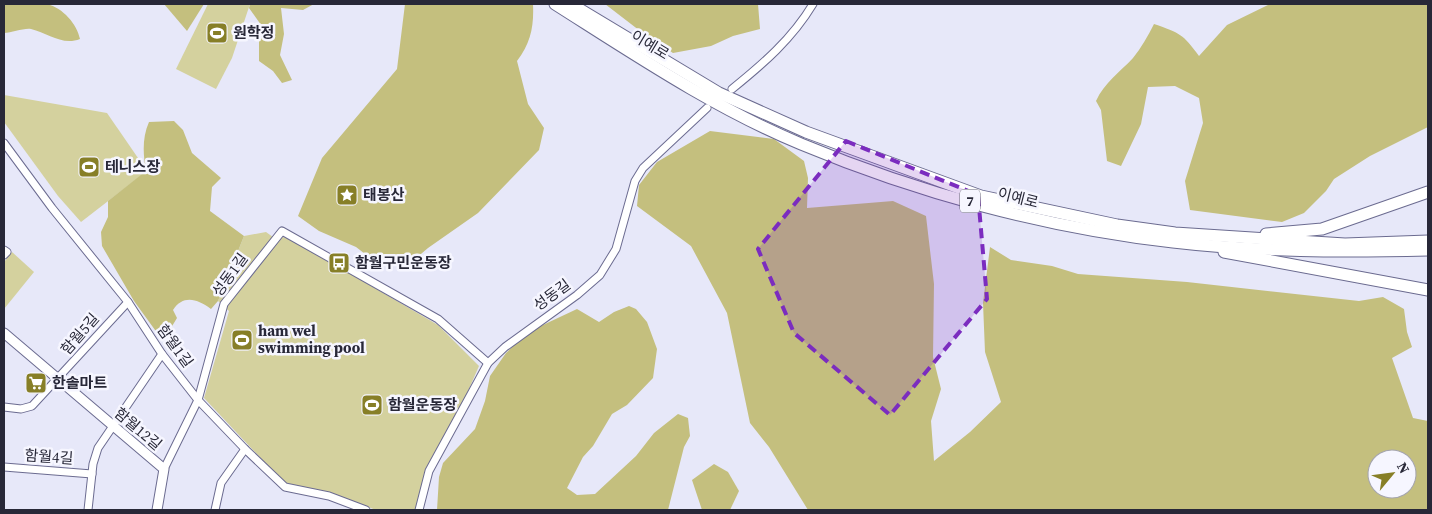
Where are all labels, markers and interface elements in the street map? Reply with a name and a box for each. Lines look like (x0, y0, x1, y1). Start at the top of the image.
sports icon: 원학정 (205, 21, 229, 45)
place label: 원학정 (233, 22, 274, 43)
street label: 이예로 (627, 25, 673, 64)
sports icon: 테니스장 (77, 155, 101, 179)
place label: 테니스장 (105, 156, 160, 177)
street label: 이예로 (995, 182, 1041, 213)
place icon: 태봉산 (335, 183, 359, 207)
place label: 태봉산 (363, 184, 405, 205)
road number: 7 (960, 190, 980, 212)
street label: 성동1길 (207, 249, 252, 301)
bus stop icon: 함월구민운동장 (327, 251, 351, 275)
place label: 함월구민운동장 (355, 252, 452, 273)
street label: 성동길 (529, 274, 575, 315)
street label: 함월5길 (56, 308, 104, 359)
street label: 함월1길 (153, 320, 198, 372)
place label: ham wel swimming pool (258, 320, 365, 358)
sports icon: ham wel swimming pool (230, 328, 254, 352)
supermarket icon: 한솔마트 (24, 371, 48, 395)
place label: 한솔마트 (52, 372, 107, 393)
sports icon: 함월운동장 (360, 393, 384, 417)
place label: 함월운동장 (388, 394, 457, 415)
street label: 함월12길 (110, 402, 167, 455)
street label: 함월4길 (24, 444, 74, 469)
north arrow (1367, 449, 1417, 499)
text: N (1392, 458, 1415, 477)

